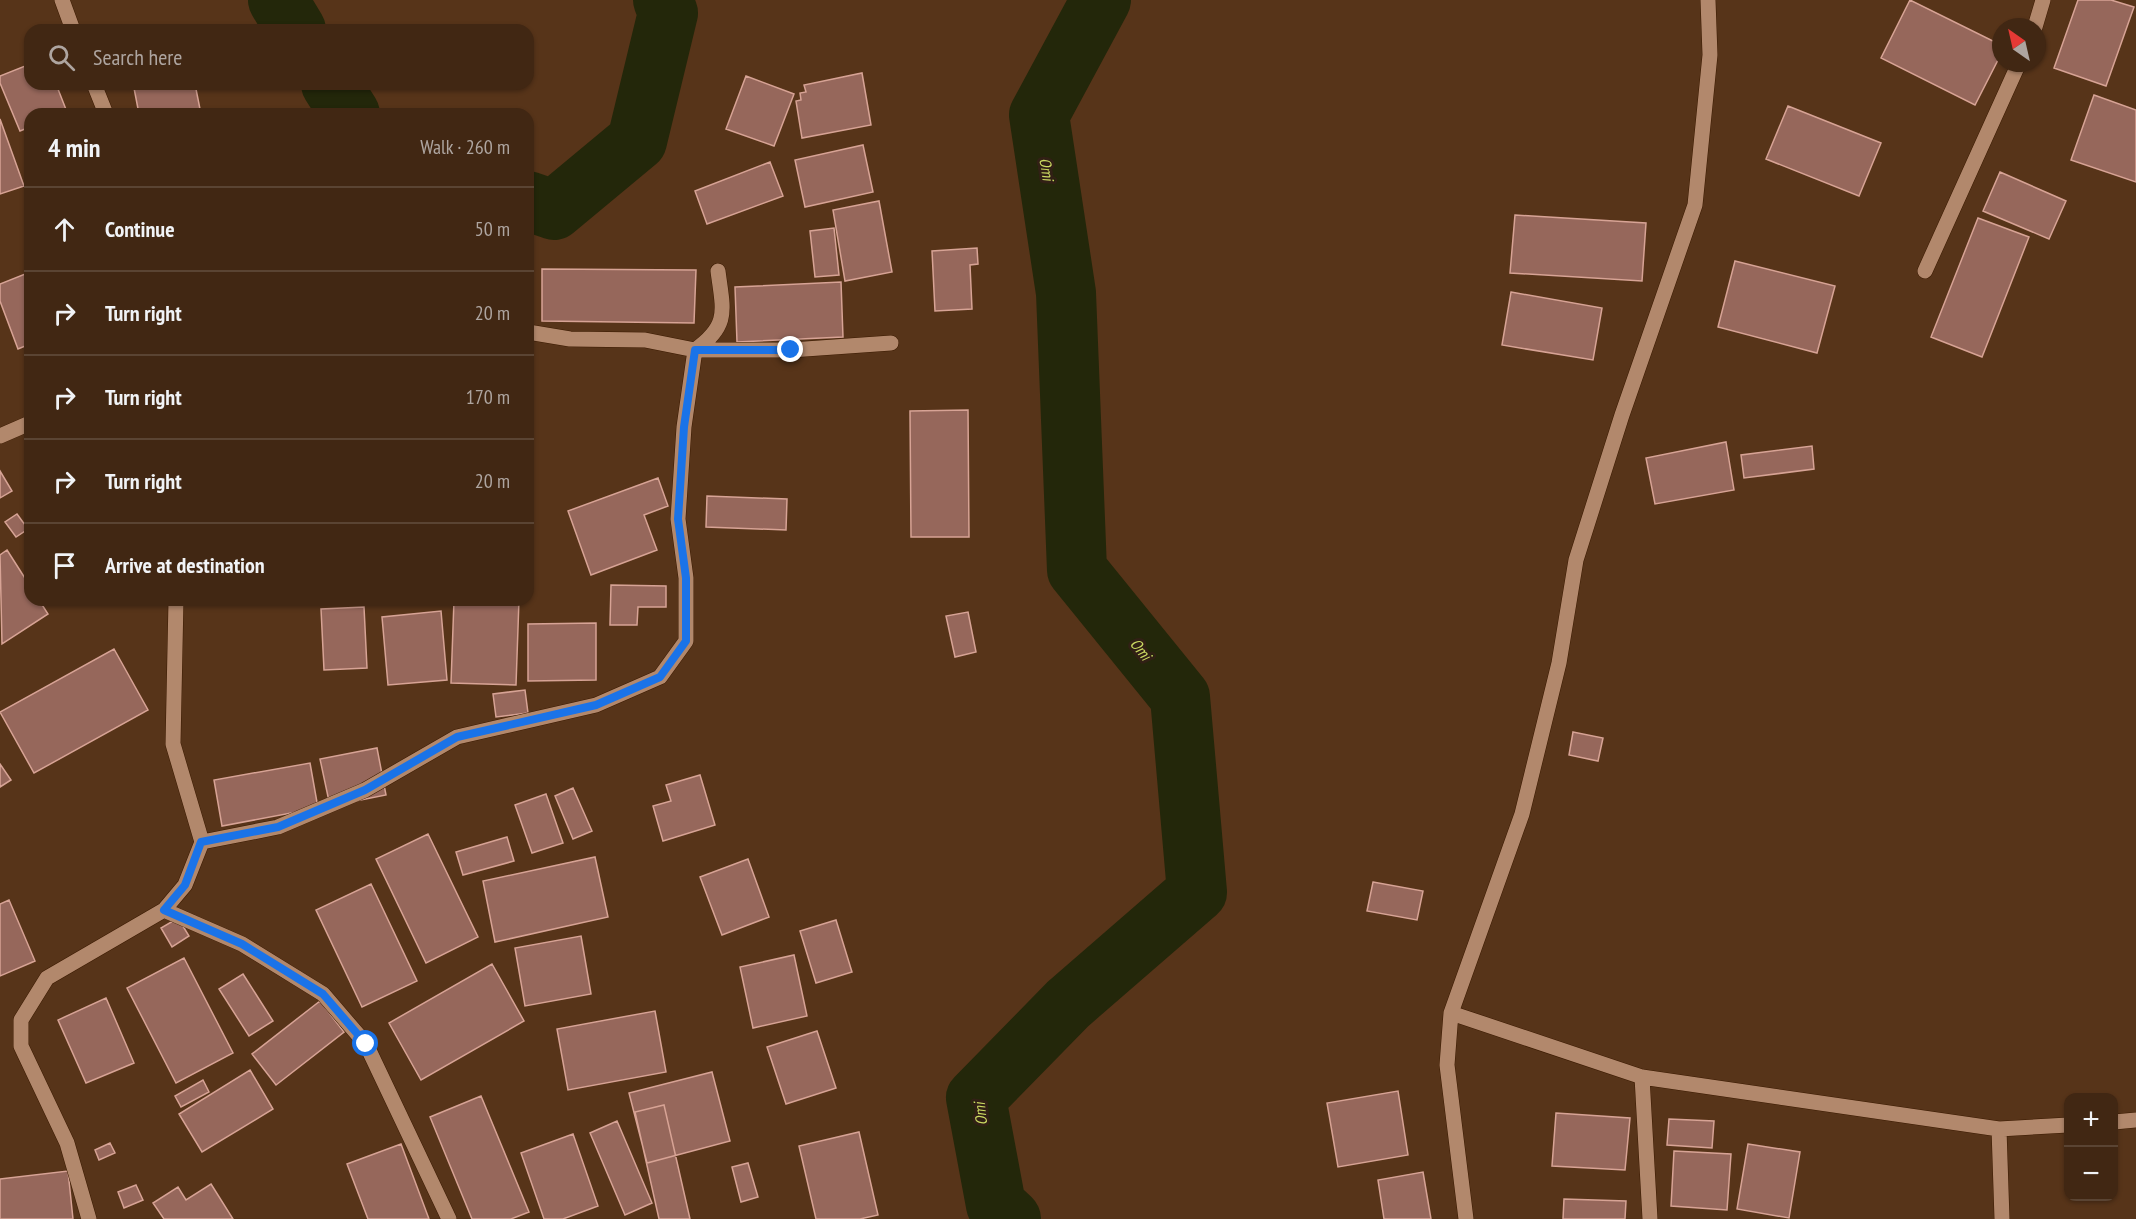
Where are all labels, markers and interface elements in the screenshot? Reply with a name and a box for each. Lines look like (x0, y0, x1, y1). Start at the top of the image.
north arrow (1992, 18, 2046, 72)
search box (24, 24, 534, 90)
icon: search (45, 41, 78, 74)
text: Search here (93, 43, 182, 71)
text: 4 min (48, 131, 101, 164)
text: Walk · 260 m (420, 134, 510, 160)
water label: Omi (1035, 156, 1059, 184)
icon: ahead (48, 213, 81, 246)
text: Continue (105, 215, 175, 243)
text: 50 m (475, 216, 510, 242)
icon: right (48, 297, 81, 330)
text: Turn right (105, 299, 182, 327)
text: 20 m (475, 300, 510, 326)
route end (777, 336, 803, 362)
icon: right (48, 381, 81, 414)
text: Turn right (105, 383, 182, 411)
text: 170 m (466, 384, 510, 410)
icon: right (48, 465, 81, 498)
text: Turn right (105, 467, 182, 495)
text: 20 m (475, 468, 510, 494)
icon: arrive (48, 549, 81, 582)
text: Arrive at destination (105, 551, 265, 579)
water label: Omi (1126, 634, 1157, 666)
route start (352, 1030, 378, 1056)
map controls (2064, 1093, 2118, 1201)
button: + (2064, 1093, 2118, 1147)
water label: Omi (969, 1099, 991, 1126)
button: − (2064, 1147, 2118, 1201)

